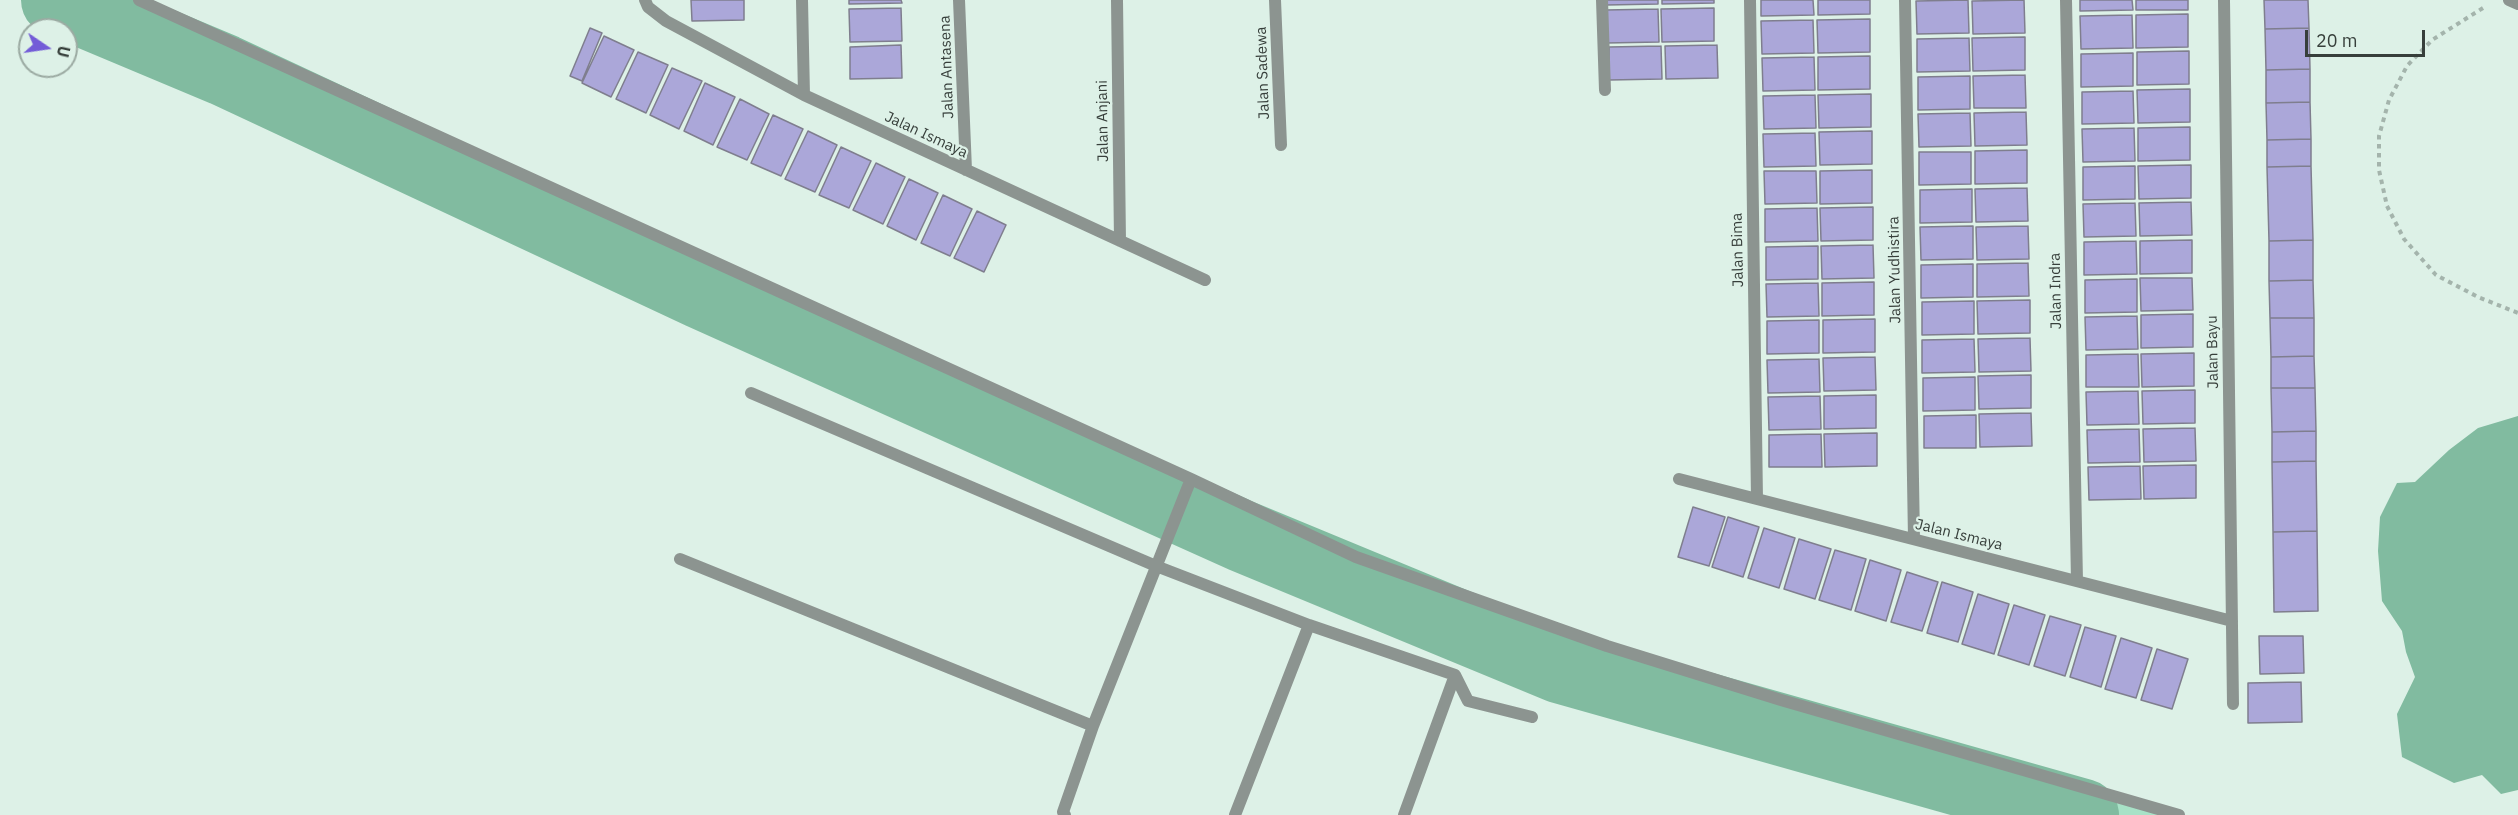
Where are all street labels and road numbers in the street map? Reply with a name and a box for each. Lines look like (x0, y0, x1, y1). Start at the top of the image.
street label: Jalan Antasena (936, 15, 958, 119)
street label: Jalan Sadewa (1252, 26, 1274, 120)
street label: Jalan Anjani (1093, 80, 1113, 162)
street label: Jalan Ismaya (882, 108, 970, 162)
street label: Jalan Bima (1728, 213, 1748, 287)
street label: Jalan Yudhistira (1885, 216, 1905, 324)
street label: Jalan Indra (2046, 253, 2066, 329)
street label: Jalan Bayu (2203, 315, 2223, 389)
street label: Jalan Ismaya (1913, 515, 2005, 555)

